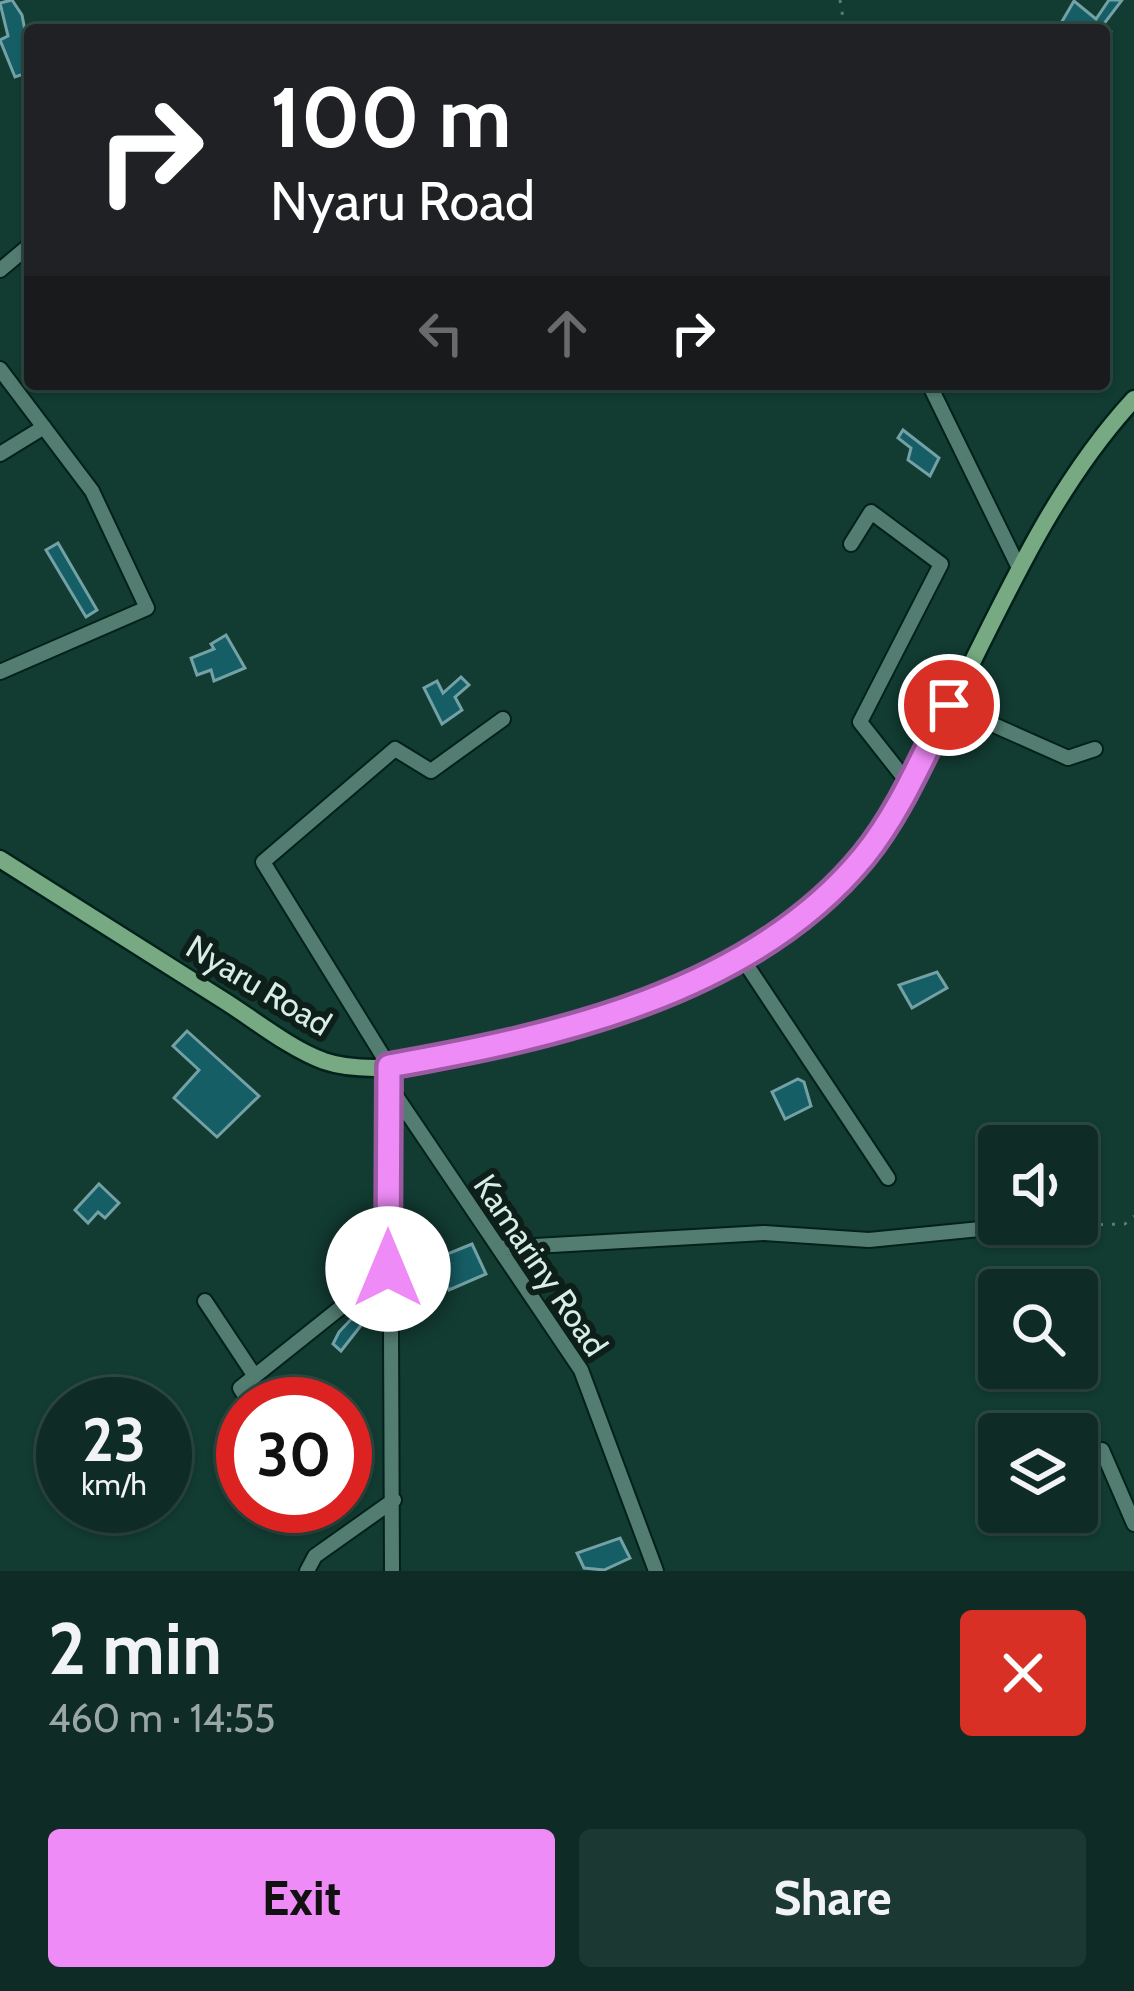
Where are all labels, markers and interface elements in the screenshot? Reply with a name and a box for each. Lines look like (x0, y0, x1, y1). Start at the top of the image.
text: 100 m (270, 66, 512, 168)
icon: right (72, 72, 228, 228)
text: Nyaru Road (270, 168, 535, 234)
icon: left (408, 300, 474, 366)
icon: ahead (534, 300, 600, 366)
icon: right (660, 300, 726, 366)
pin (898, 654, 1000, 756)
icon: arrive (916, 672, 982, 738)
street label: Nyaru Road (179, 926, 339, 1044)
map controls (978, 1125, 1098, 1533)
button: sound (978, 1125, 1098, 1245)
street label: Kamariny Road (466, 1167, 616, 1363)
position arrow (325, 1206, 451, 1332)
button: search (978, 1269, 1098, 1389)
speed limit sign: 30 (216, 1377, 372, 1533)
text: 23 (82, 1403, 146, 1476)
button: layers (978, 1413, 1098, 1533)
text: km/h (81, 1466, 147, 1503)
text: 2 min (48, 1605, 222, 1692)
button: close (960, 1610, 1086, 1736)
text: 460 m · 14:55 (48, 1694, 275, 1742)
button: Exit (48, 1829, 555, 1967)
button: Share (579, 1829, 1086, 1967)

